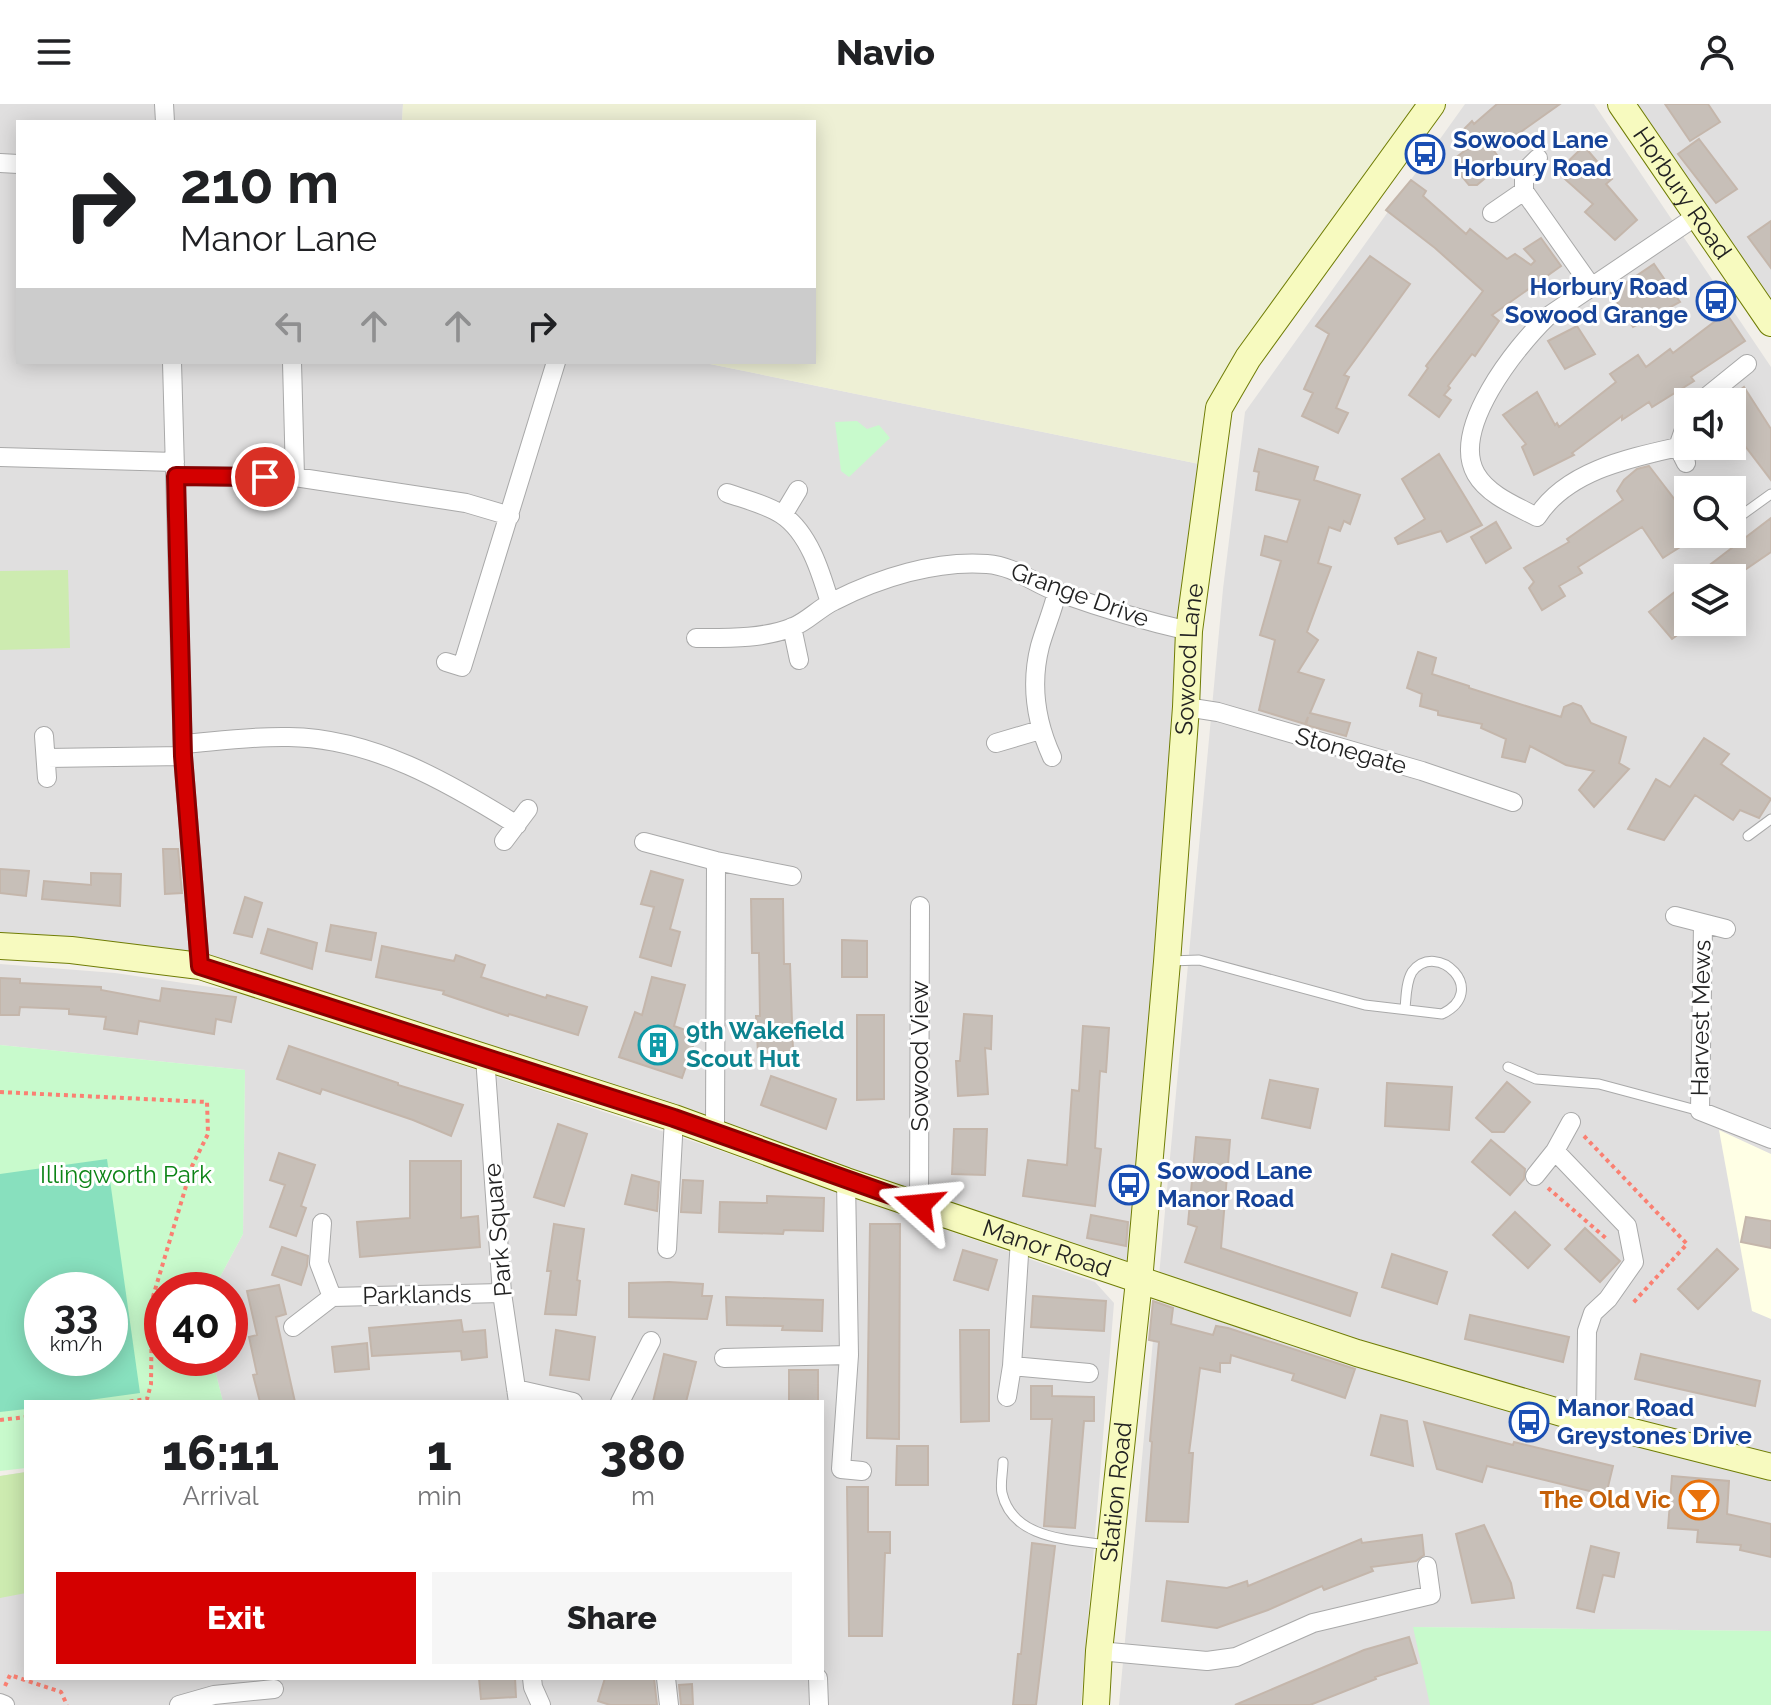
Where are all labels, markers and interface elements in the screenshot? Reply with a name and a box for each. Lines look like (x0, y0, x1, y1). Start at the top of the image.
icon: menu (32, 30, 76, 74)
icon: person (1695, 30, 1739, 74)
text: Navio (836, 31, 935, 73)
street label: Horbury Road (1627, 121, 1738, 264)
place label: Sowood Lane Horbury Road (1453, 125, 1612, 182)
bus stop icon: Sowood Lane Horbury Road (1404, 133, 1446, 175)
text: 210 m (180, 150, 339, 216)
icon: right (48, 152, 152, 256)
text: Manor Lane (180, 217, 377, 259)
place label: Horbury Road Sowood Grange (1505, 272, 1688, 329)
bus stop icon: Horbury Road Sowood Grange (1695, 280, 1737, 322)
icon: left (268, 304, 312, 348)
icon: ahead (352, 304, 396, 348)
icon: ahead (436, 304, 480, 348)
icon: right (520, 304, 564, 348)
map controls (1674, 388, 1746, 636)
button: sound (1674, 388, 1746, 460)
pin (231, 443, 299, 511)
icon: arrive (243, 455, 287, 499)
button: search (1674, 476, 1746, 548)
street label: Grange Drive (1007, 556, 1153, 633)
button: layers (1674, 564, 1746, 636)
street label: Sowood Lane (1169, 582, 1209, 736)
street label: Stonegate (1292, 721, 1410, 780)
street label: Harvest Mews (1685, 939, 1716, 1097)
street label: Sowood View (905, 980, 934, 1132)
place label: 9th Wakefield Scout Hut (686, 1016, 845, 1073)
building icon: 9th Wakefield Scout Hut (637, 1024, 679, 1066)
place label: Sowood Lane Manor Road (1157, 1156, 1313, 1213)
park label: Illingworth Park (40, 1160, 212, 1189)
street label: Park Square (477, 1162, 518, 1298)
position arrow (877, 1163, 961, 1247)
bus stop icon: Sowood Lane Manor Road (1108, 1164, 1150, 1206)
street label: Manor Road (979, 1213, 1115, 1283)
speed limit sign: 40 (144, 1272, 248, 1376)
street label: Parklands (362, 1279, 472, 1310)
text: 33 (54, 1290, 98, 1337)
text: km/h (50, 1332, 102, 1356)
place label: Manor Road Greystones Drive (1557, 1393, 1752, 1450)
bus stop icon: Manor Road Greystones Drive (1508, 1401, 1550, 1443)
street label: Station Road (1094, 1420, 1138, 1563)
text: 16:11 (162, 1425, 279, 1481)
text: 1 (427, 1425, 452, 1481)
text: 380 (600, 1425, 686, 1481)
bar icon: The Old Vic (1678, 1479, 1720, 1521)
text: Arrival (182, 1481, 259, 1511)
text: min (417, 1481, 462, 1511)
text: m (631, 1481, 655, 1511)
place label: The Old Vic (1539, 1485, 1671, 1514)
button: Exit (56, 1572, 416, 1664)
button: Share (432, 1572, 792, 1664)

